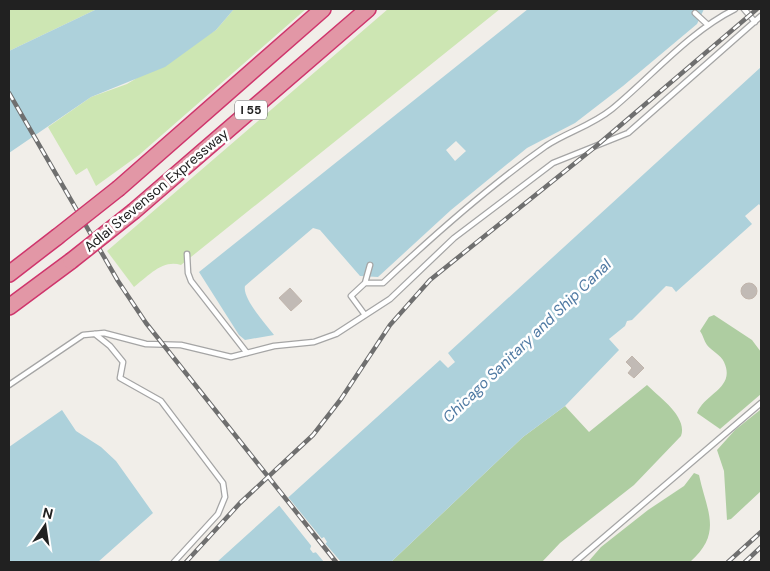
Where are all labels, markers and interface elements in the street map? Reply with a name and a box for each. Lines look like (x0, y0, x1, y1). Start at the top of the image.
road number: I 55 (235, 100, 267, 120)
street label: Adlai Stevenson Expressway (80, 124, 232, 256)
water label: Chicago Sanitary and Ship Canal (438, 255, 616, 427)
north arrow (20, 501, 70, 551)
text: N (41, 503, 55, 523)

